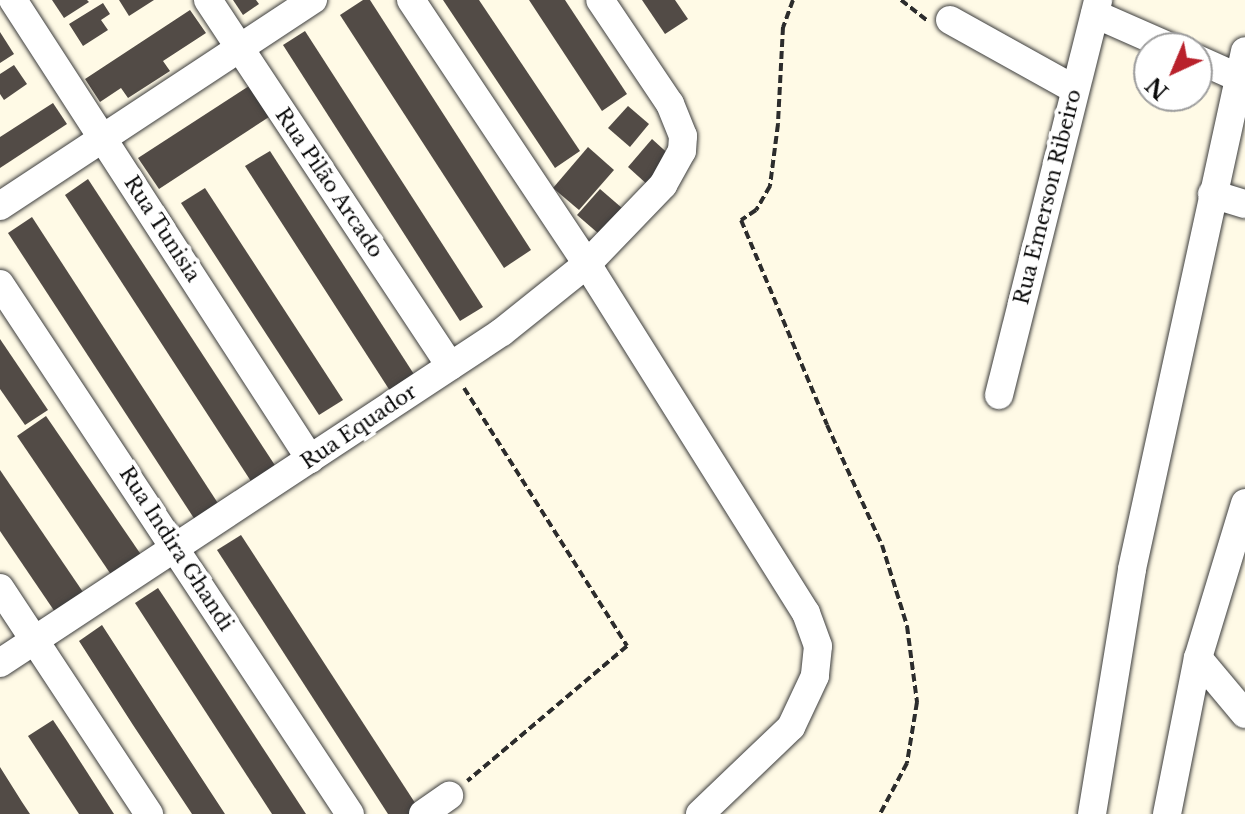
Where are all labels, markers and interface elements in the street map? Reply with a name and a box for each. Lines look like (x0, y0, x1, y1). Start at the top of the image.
north arrow (1133, 32, 1213, 112)
text: N (1141, 71, 1174, 105)
street label: Rua Emerson Ribeiro (1010, 87, 1086, 307)
street label: Rua Pilão Arcado (270, 103, 388, 263)
street label: Rua Tunisia (119, 171, 205, 287)
street label: Rua Equador (297, 380, 421, 474)
street label: Rua Indira Ghandi (114, 462, 238, 636)

